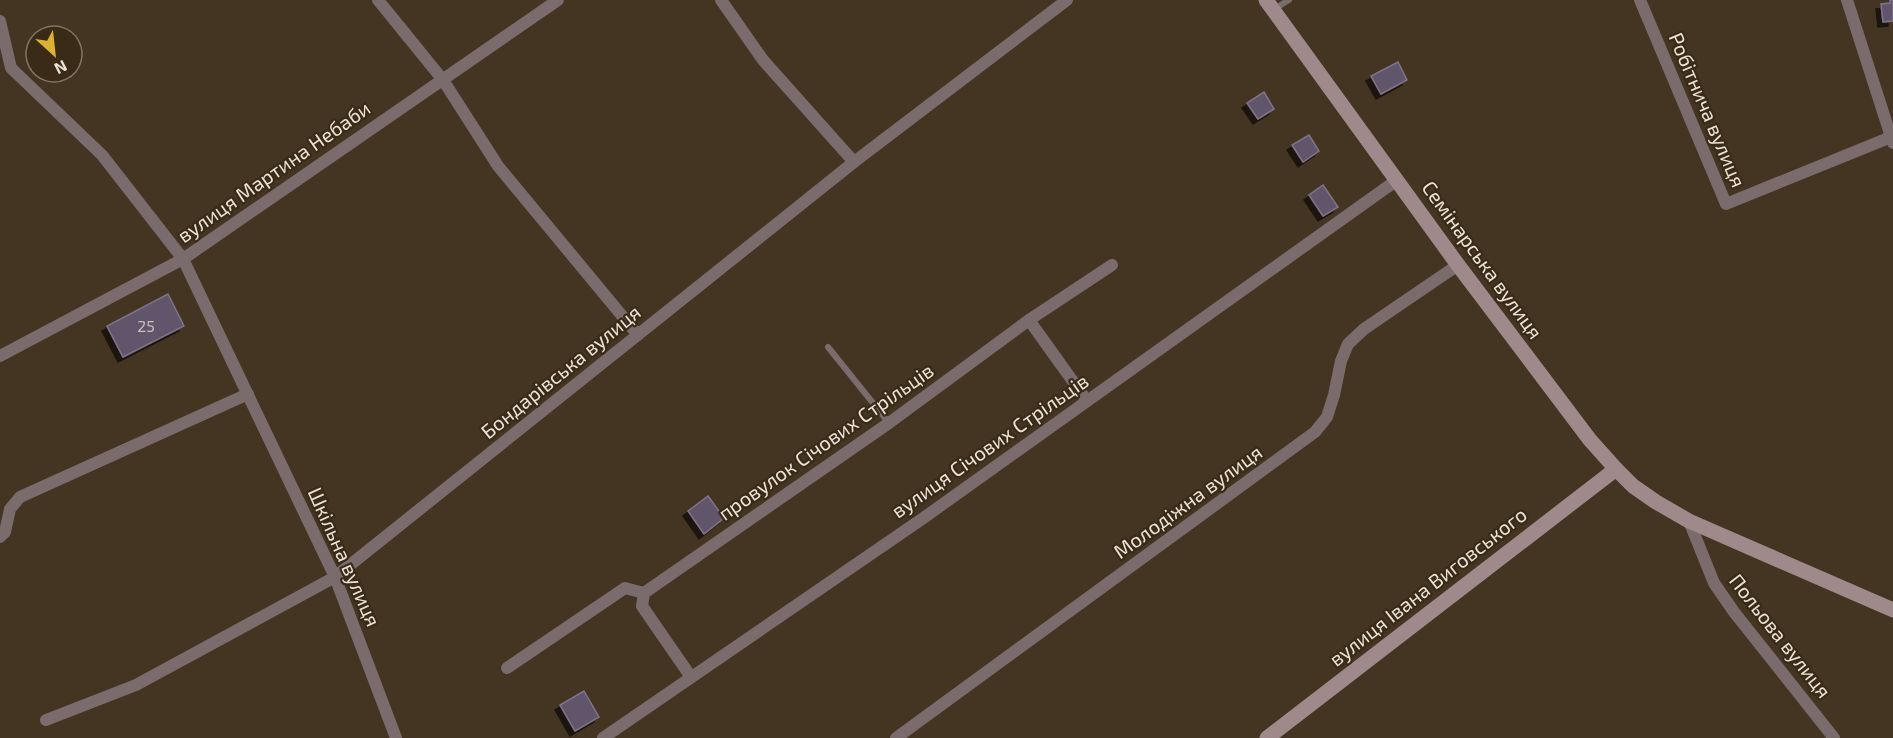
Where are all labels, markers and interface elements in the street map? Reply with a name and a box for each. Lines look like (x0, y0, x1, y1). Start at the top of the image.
north arrow (24, 24, 84, 84)
street label: Робітнича вулиця (1664, 29, 1751, 191)
text: N (52, 57, 71, 79)
street label: вулиця Мартина Небаби (172, 95, 375, 248)
street label: Семінарська вулиця (1417, 176, 1548, 344)
street label: Бондарівська вулиця (476, 299, 646, 444)
house number: 25 (137, 316, 155, 335)
street label: провулок Січових Стрільців (713, 358, 938, 526)
street label: вулиця Січових Стрільців (886, 368, 1093, 523)
street label: Молодіжна вулиця (1109, 439, 1267, 564)
street label: Шкільна вулиця (303, 483, 386, 630)
street label: вулиця Івана Виговського (1324, 502, 1532, 672)
street label: Польова вулиця (1724, 569, 1837, 703)

